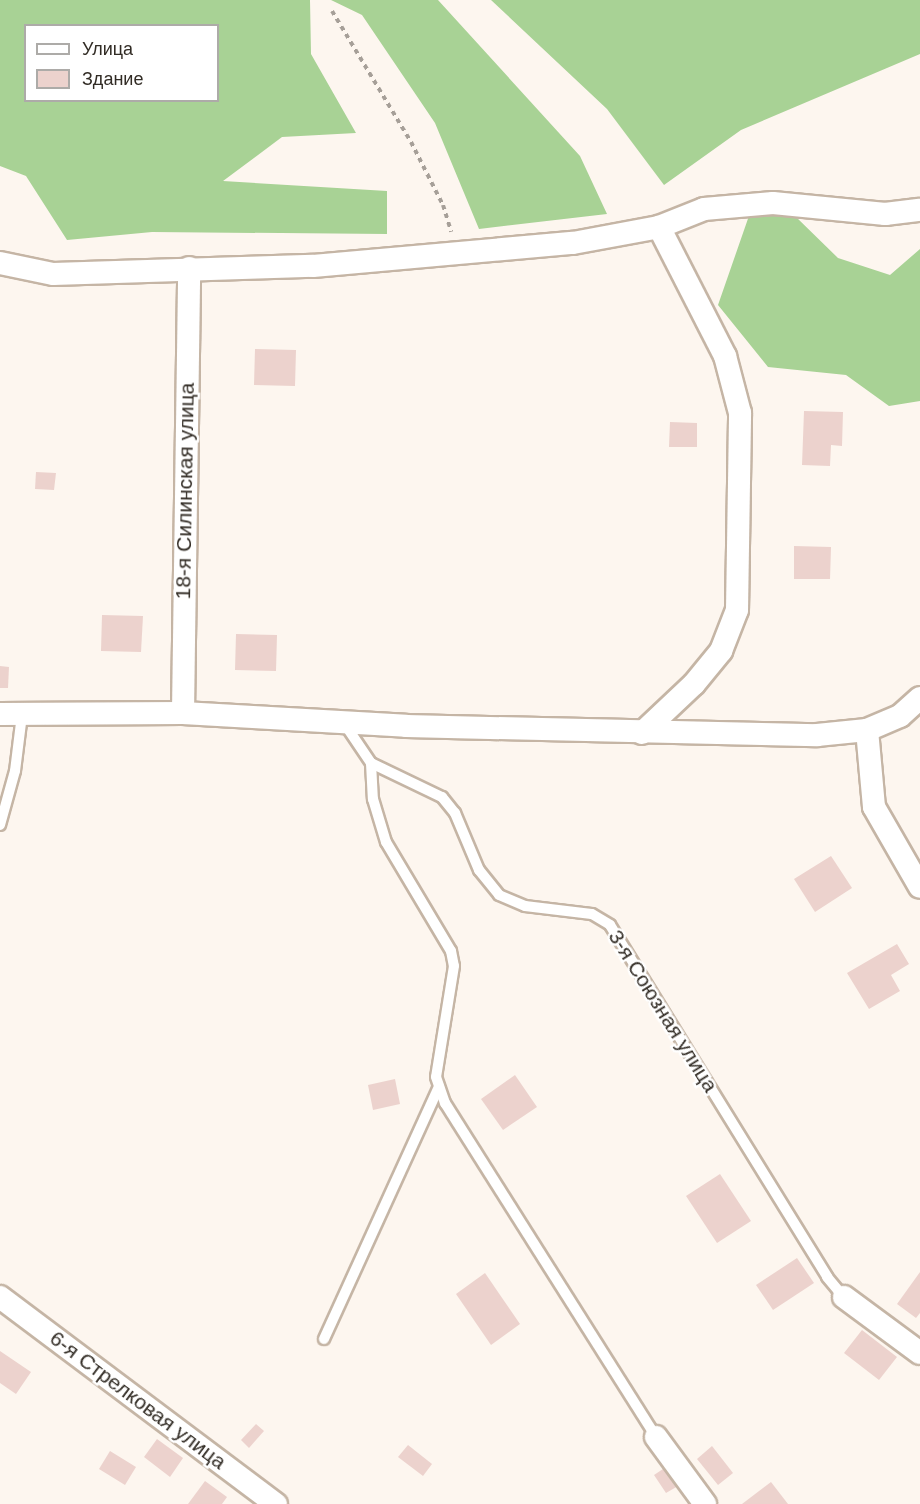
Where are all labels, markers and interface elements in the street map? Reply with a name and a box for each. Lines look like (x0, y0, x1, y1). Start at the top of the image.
legend (24, 24, 219, 102)
text: Улица (82, 39, 133, 59)
text: Здание (82, 69, 143, 89)
street label: 18-я Силинская улица (171, 382, 199, 600)
street label: 3-я Союзная улица (603, 925, 723, 1097)
street label: 6-я Стрелковая улица (45, 1325, 231, 1475)

